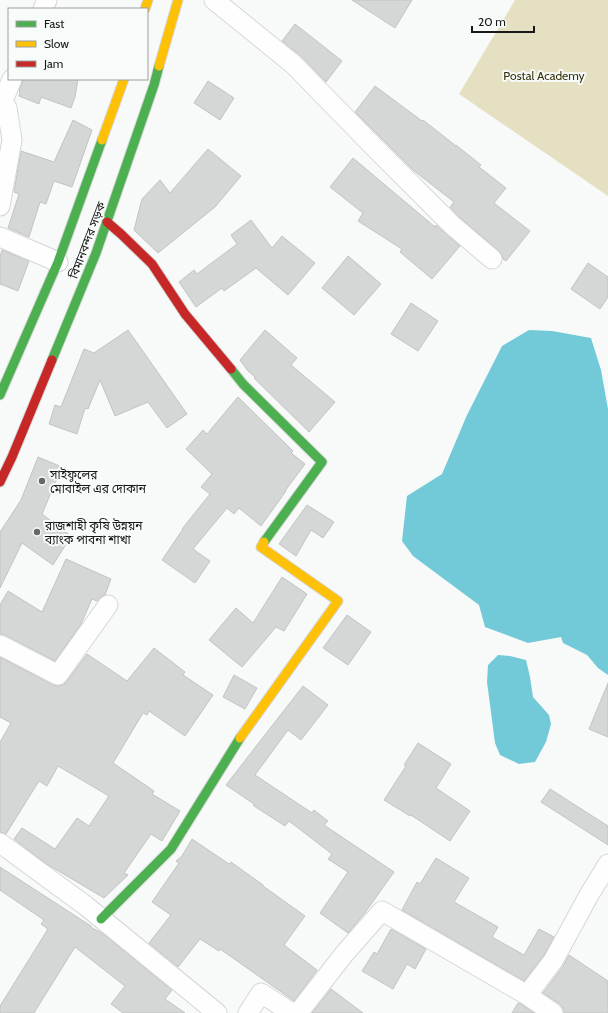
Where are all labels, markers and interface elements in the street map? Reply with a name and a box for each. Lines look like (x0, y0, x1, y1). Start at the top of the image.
legend (8, 8, 148, 80)
scale bar (472, 8, 534, 34)
text: 20 m (478, 14, 506, 29)
text: Fast (44, 16, 64, 31)
text: Slow (44, 36, 69, 51)
text: Jam (43, 56, 63, 71)
park label: Postal Academy (503, 68, 585, 83)
street label: বিমানবন্দর সড়ক (65, 199, 109, 281)
place label: সাইফুলের মোবাইল এর দোকান (49, 467, 147, 496)
marker: সাইফুলের মোবাইল এর দোকান (37, 476, 47, 486)
place label: রাজশাহী কৃষি উন্নয়ন ব্যাংক পাবনা শাখা (44, 518, 143, 547)
marker: রাজশাহী কৃষি উন্নয়ন ব্যাংক পাবনা শাখা (32, 527, 42, 537)

